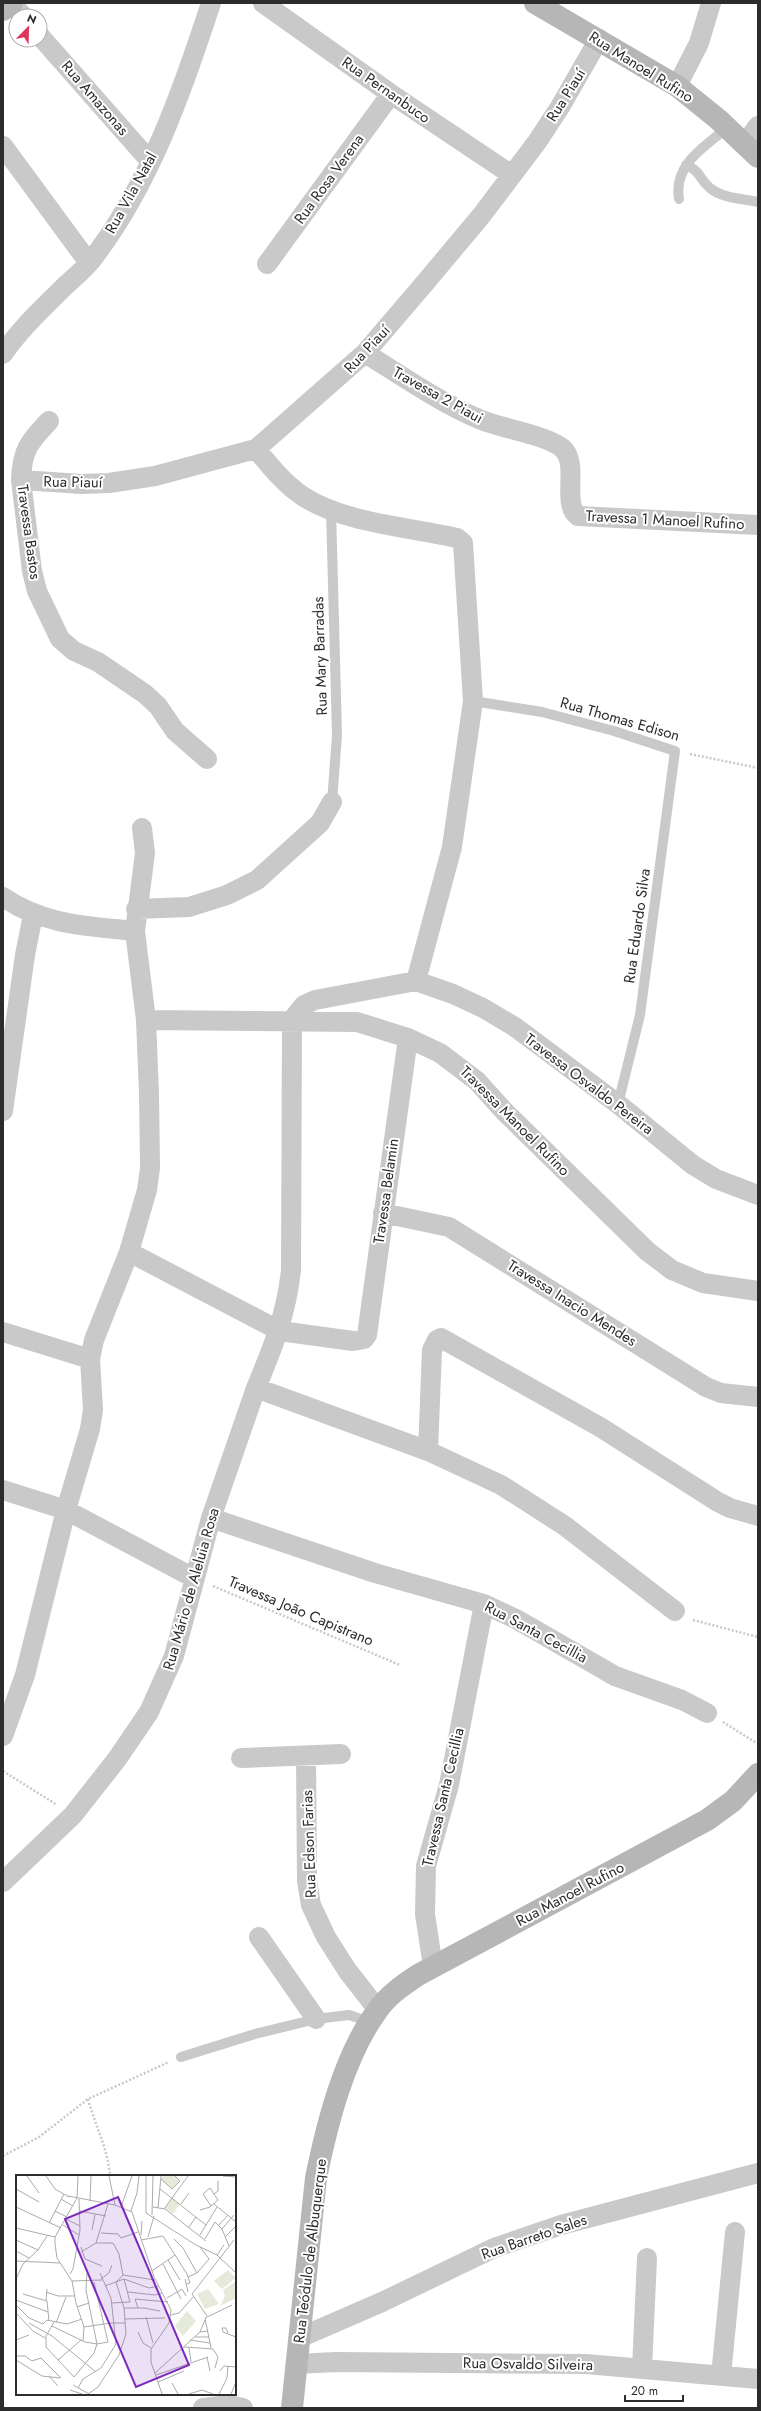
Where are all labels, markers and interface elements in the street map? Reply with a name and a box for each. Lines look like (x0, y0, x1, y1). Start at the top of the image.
north arrow (8, 8, 48, 48)
text: N (25, 10, 39, 28)
street label: Rua Manoel Rufino (584, 26, 698, 108)
street label: Rua Pernanbuco (337, 51, 435, 129)
street label: Rua Amazonas (56, 56, 134, 140)
street label: Rua Piauí (541, 63, 592, 126)
street label: Rua Rosa Verena (289, 129, 369, 229)
street label: Rua Vila Natal (100, 148, 162, 238)
street label: Rua Piauí (339, 319, 396, 378)
street label: Travessa 2 Piaui (389, 361, 487, 429)
street label: Rua Piauí (43, 470, 104, 494)
street label: Travessa Bastos (11, 483, 47, 581)
street label: Travessa 1 Manoel Rufino (585, 505, 745, 535)
street label: Rua Mary Barradas (307, 596, 333, 716)
street label: Rua Thomas Edison (558, 691, 682, 747)
street label: Rua Eduardo Silva (618, 867, 656, 985)
street label: Travessa Osvaldo Pereira (520, 1028, 658, 1140)
street label: Travessa Manoel Rufino (455, 1061, 575, 1181)
street label: Travessa Belamin (368, 1137, 404, 1245)
street label: Travessa Inacio Mendes (503, 1254, 641, 1352)
street label: Rua Mário de Aleluia Rosa (157, 1505, 225, 1673)
street label: Travessa João Capistrano (225, 1570, 377, 1652)
street label: Rua Santa Cecillia (481, 1596, 591, 1668)
street label: Travessa Santa Cecillia (416, 1725, 470, 1869)
street label: Rua Edson Farias (296, 1790, 322, 1898)
street label: Rua Manoel Rufino (512, 1856, 628, 1932)
street label: Rua Teódulo de Albuquerque (288, 2157, 332, 2345)
inset map (16, 2175, 236, 2395)
street label: Rua Barreto Sales (478, 2209, 590, 2265)
street label: Rua Osvaldo Silveira (463, 2352, 593, 2376)
scale bar (625, 2377, 683, 2403)
text: 20 m (631, 2382, 658, 2400)

